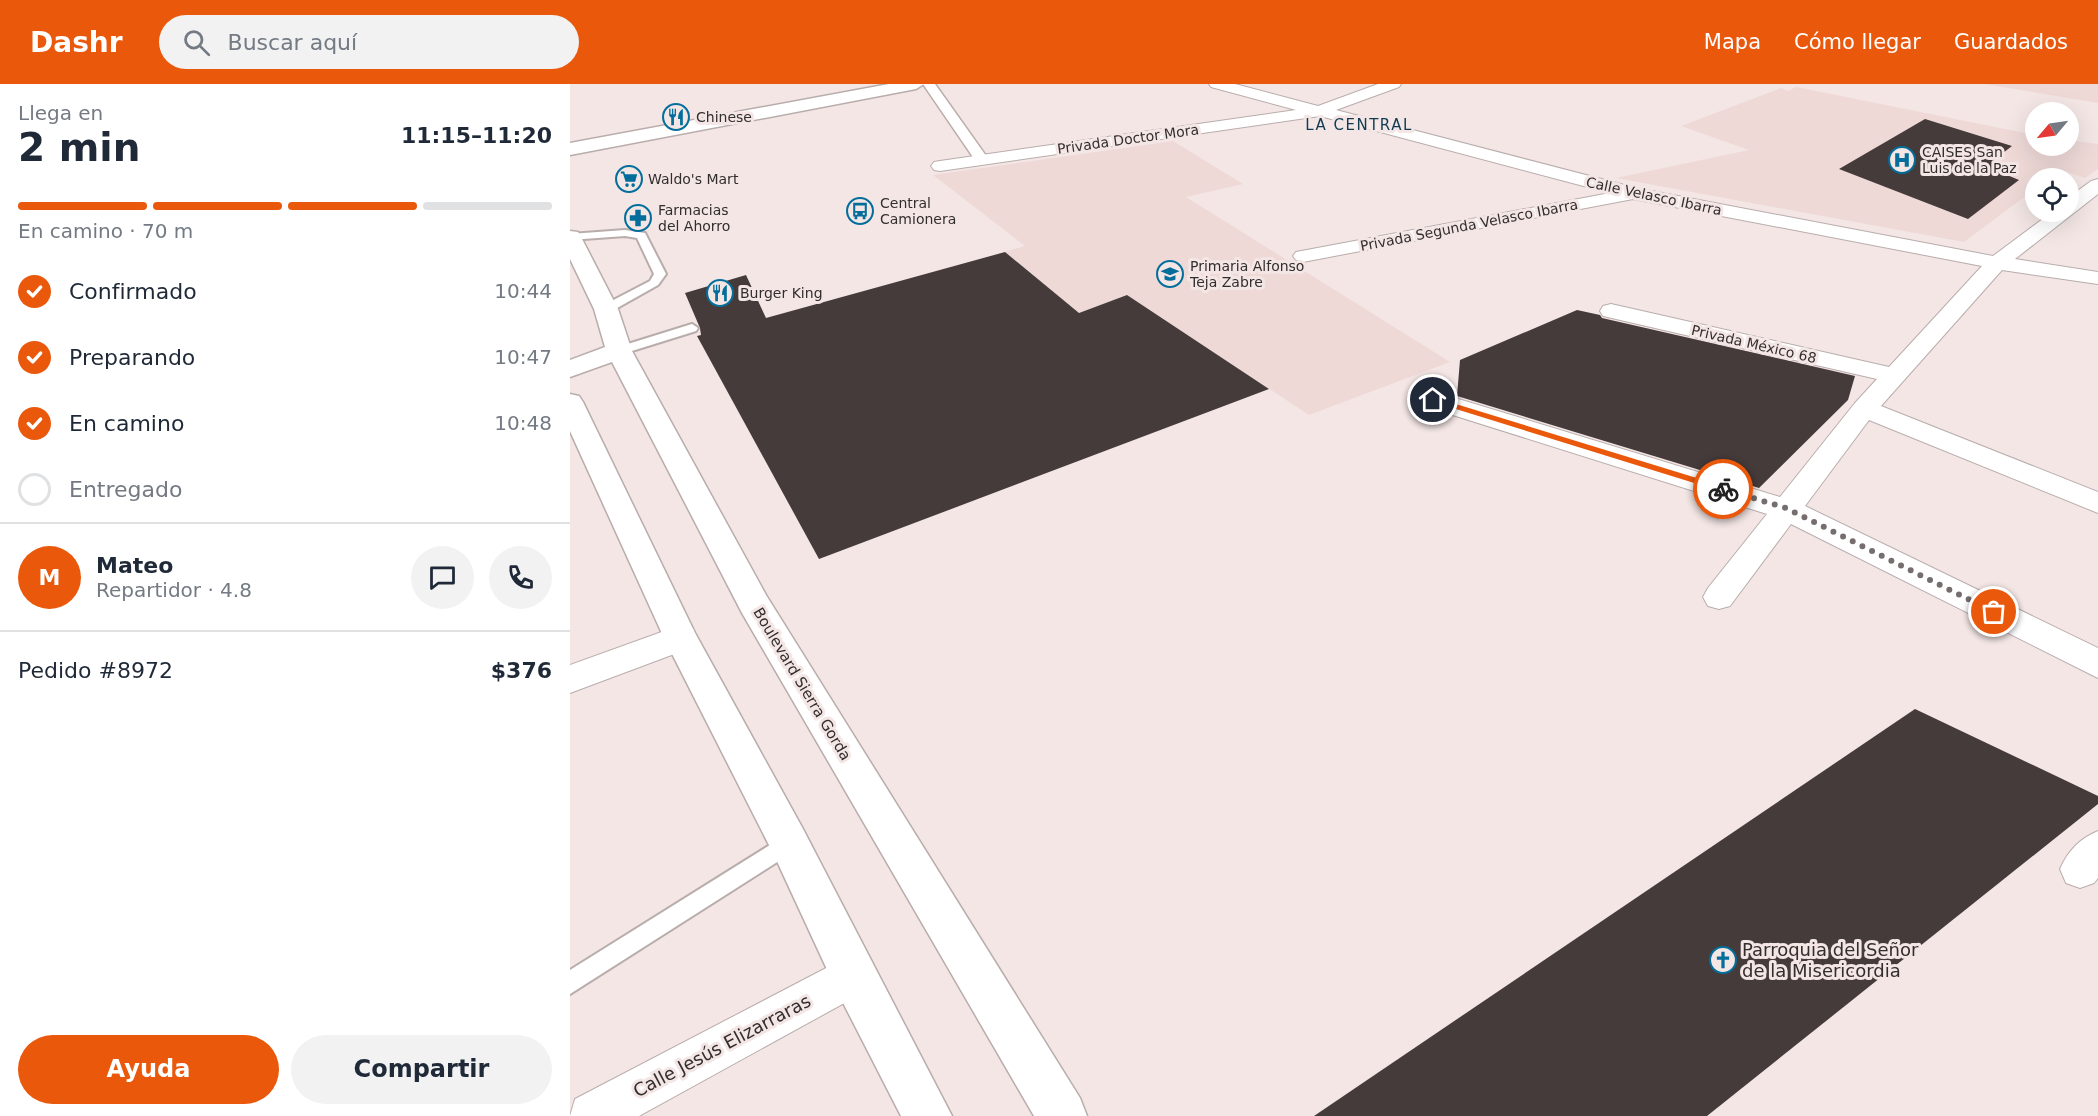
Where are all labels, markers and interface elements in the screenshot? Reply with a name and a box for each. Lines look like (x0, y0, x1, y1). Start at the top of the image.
search box (159, 15, 579, 69)
text: Dashr (30, 26, 123, 59)
icon: search (180, 26, 213, 59)
text: Buscar aquí (228, 30, 357, 55)
text: Mapa (1704, 30, 1761, 54)
text: Cómo llegar (1794, 30, 1921, 54)
text: Guardados (1954, 30, 2068, 54)
text: Llega en (18, 101, 103, 125)
restaurant icon: Chinese (661, 102, 691, 132)
north arrow (2025, 102, 2079, 156)
map controls (2025, 102, 2079, 222)
place label: Chinese (696, 109, 752, 125)
district label: LA CENTRAL (1305, 116, 1413, 134)
street label: Privada Doctor Mora (1056, 121, 1200, 157)
text: 11:15–11:20 (401, 123, 552, 148)
text: 2 min (18, 125, 140, 170)
place label: CAISES San Luis de la Paz (1922, 144, 2017, 176)
hospital icon: CAISES San Luis de la Paz (1887, 145, 1917, 175)
supermarket icon: Waldo's Mart (614, 164, 644, 194)
button: locate (2025, 168, 2079, 222)
place label: Waldo's Mart (648, 171, 739, 187)
street label: Calle Velasco Ibarra (1585, 174, 1723, 218)
place label: Central Camionera (880, 195, 956, 227)
bus stop icon: Central Camionera (845, 196, 875, 226)
street label: Privada Segunda Velasco Ibarra (1359, 196, 1579, 254)
place label: Farmacias del Ahorro (658, 202, 730, 234)
pharmacy icon: Farmacias del Ahorro (623, 203, 653, 233)
text: En camino · 70 m (18, 219, 193, 243)
place label: Primaria Alfonso Teja Zabre (1189, 258, 1304, 290)
school or university icon: Primaria Alfonso Teja Zabre (1155, 259, 1185, 289)
icon: check (18, 275, 51, 308)
restaurant icon: Burger King (705, 278, 735, 308)
text: Confirmado (69, 279, 197, 304)
text: 10:44 (494, 279, 552, 303)
place label: Burger King (740, 285, 823, 301)
street label: Privada México 68 (1690, 322, 1818, 366)
icon: check (18, 341, 51, 374)
text: Preparando (69, 345, 195, 370)
text: 10:47 (494, 345, 552, 369)
pin (1407, 374, 1458, 425)
icon: home (1416, 383, 1449, 416)
icon: check (18, 407, 51, 440)
text: En camino (69, 411, 184, 436)
text: 10:48 (494, 411, 552, 435)
courier (1693, 459, 1753, 519)
icon: bike (1707, 473, 1740, 506)
text: Entregado (69, 477, 182, 502)
button: chat (411, 546, 474, 609)
button: phone (489, 546, 552, 609)
text: Mateo (96, 553, 173, 578)
text: M (39, 565, 60, 590)
text: Repartidor · 4.8 (96, 578, 252, 602)
pin (1968, 586, 2019, 637)
icon: bag (1977, 595, 2010, 628)
street label: Boulevard Sierra Gorda (749, 604, 855, 764)
text: Pedido #8972 (18, 658, 173, 683)
text: $376 (491, 658, 552, 683)
place label: Parroquia del Señor de la Misericordia (1742, 939, 1919, 981)
church icon: Parroquia del Señor de la Misericordia (1708, 945, 1738, 975)
street label: Calle Jesús Elizarraras (629, 990, 814, 1101)
button: Ayuda (18, 1035, 279, 1104)
button: Compartir (291, 1035, 552, 1104)

